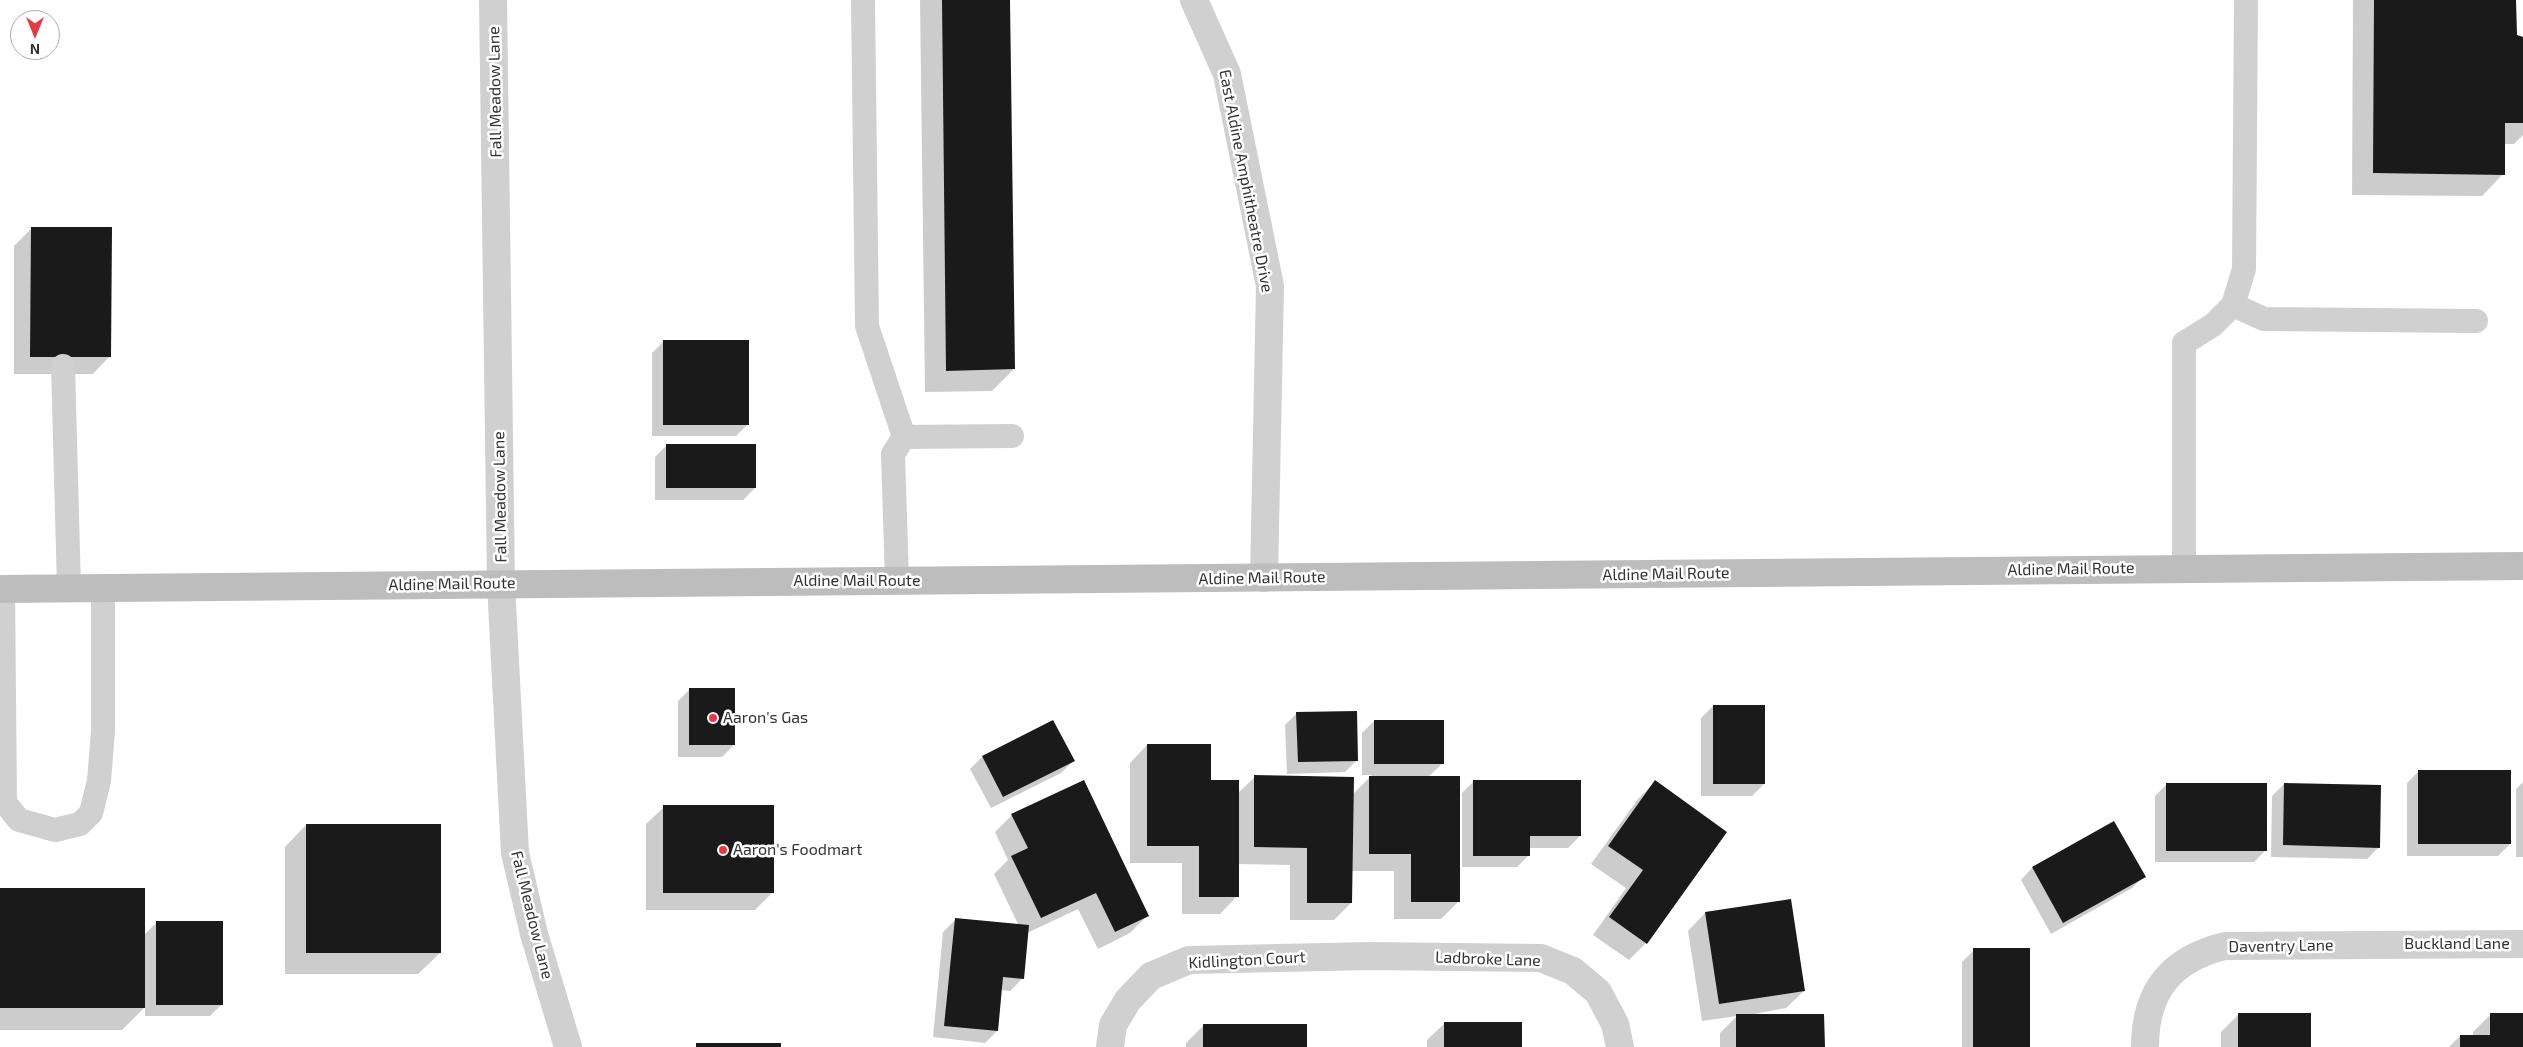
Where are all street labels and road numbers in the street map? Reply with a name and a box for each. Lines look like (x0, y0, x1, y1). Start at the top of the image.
street label: Fall Meadow Lane (484, 26, 506, 158)
street label: East Aldine Amphitheatre Drive (1215, 68, 1277, 294)
street label: Fall Meadow Lane (489, 431, 511, 563)
street label: Aldine Mail Route (2007, 558, 2135, 580)
street label: Aldine Mail Route (1602, 563, 1730, 585)
street label: Aldine Mail Route (1198, 567, 1326, 589)
street label: Aldine Mail Route (793, 571, 921, 591)
street label: Aldine Mail Route (388, 573, 516, 595)
street label: Fall Meadow Lane (507, 849, 557, 981)
street label: Buckland Lane (2404, 934, 2510, 954)
street label: Daventry Lane (2228, 935, 2334, 957)
street label: Kidlington Court (1188, 947, 1306, 973)
street label: Ladbroke Lane (1435, 948, 1541, 970)

